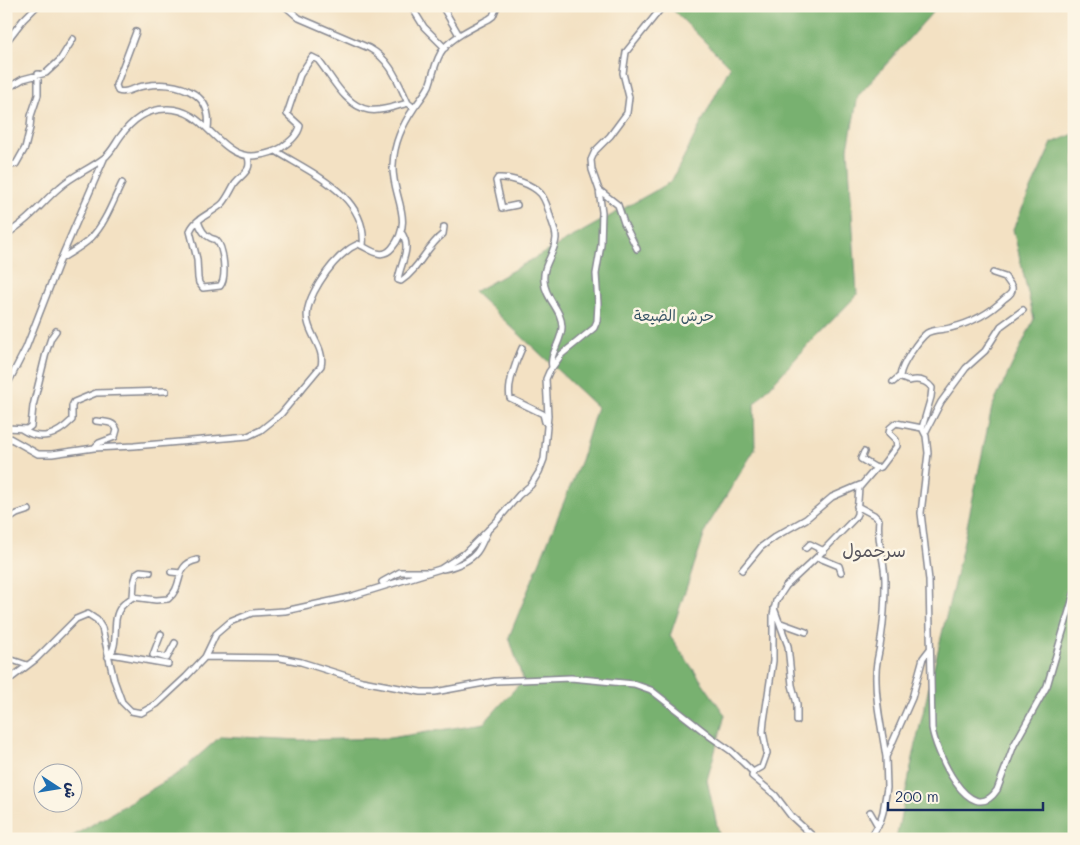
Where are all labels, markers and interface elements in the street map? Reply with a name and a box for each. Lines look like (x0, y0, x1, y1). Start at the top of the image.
park label: حرش الضيعة (634, 305, 714, 325)
district label: سرحمول (842, 538, 906, 562)
north arrow (32, 762, 82, 812)
scale bar (888, 780, 1042, 812)
text: ش (60, 781, 82, 800)
text: 200 m (895, 786, 939, 806)

